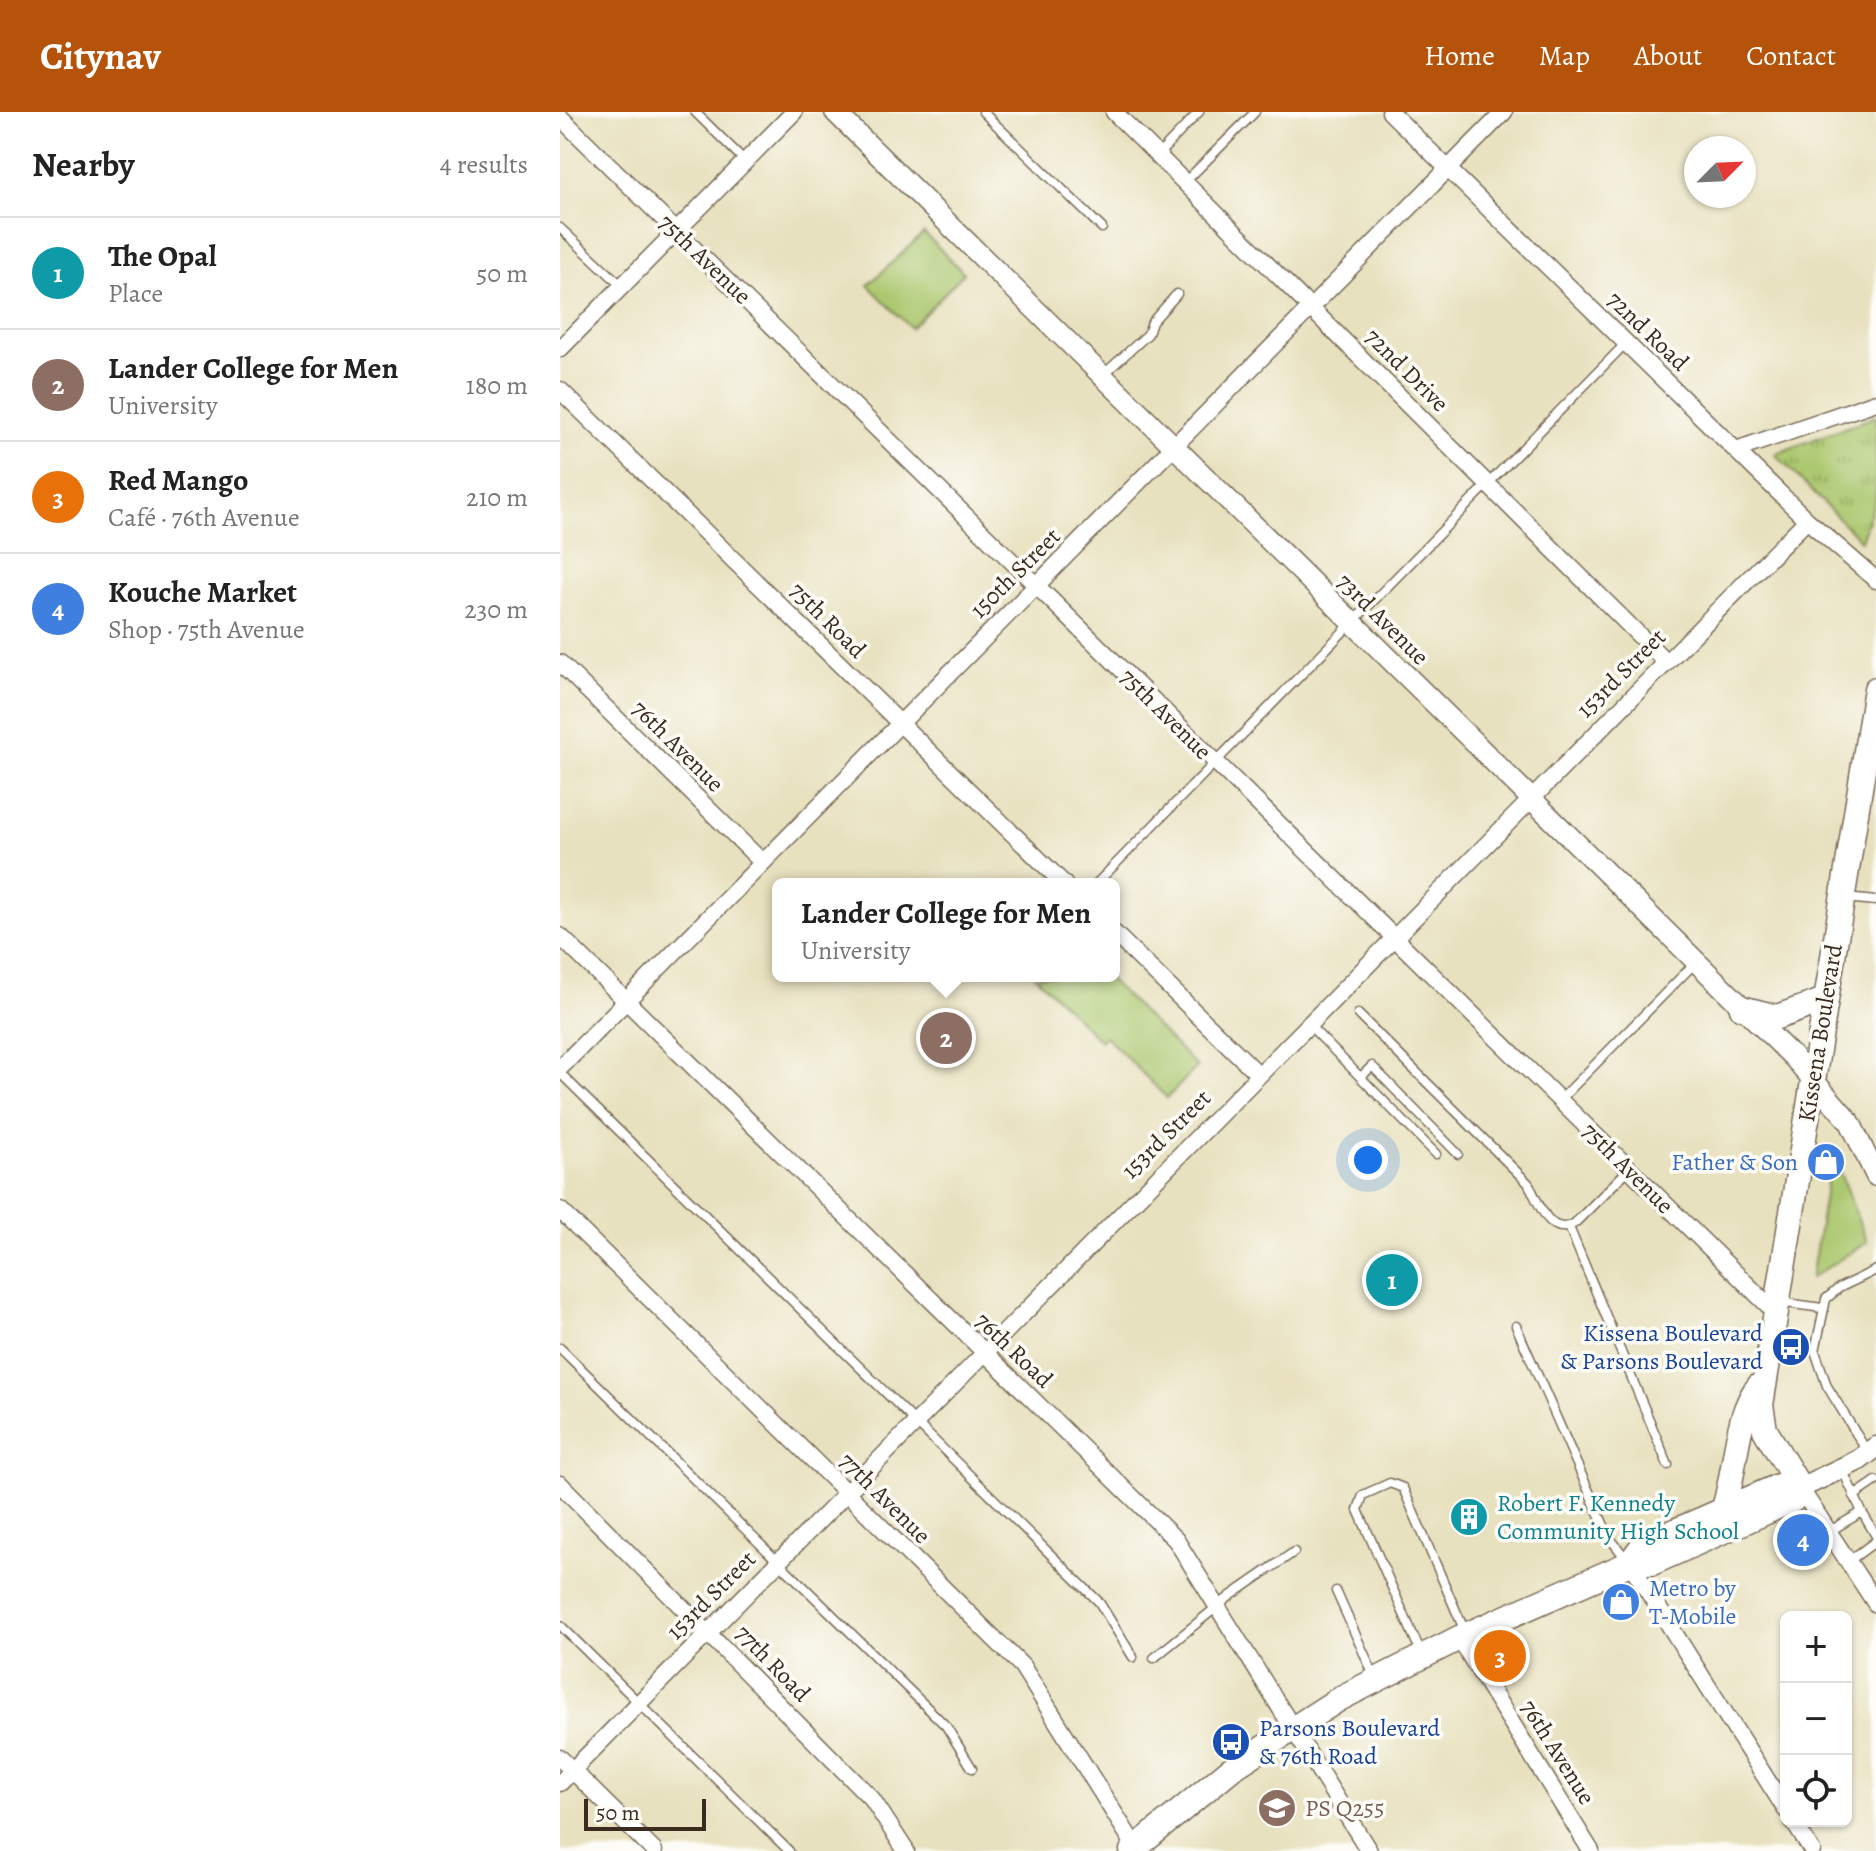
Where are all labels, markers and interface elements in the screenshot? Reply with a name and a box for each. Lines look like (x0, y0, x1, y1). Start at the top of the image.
text: Citynav (40, 30, 161, 82)
text: Home (1424, 37, 1495, 75)
text: Map (1539, 37, 1590, 75)
text: About (1634, 37, 1702, 75)
text: Contact (1746, 37, 1836, 75)
north arrow (1684, 136, 1756, 208)
text: Nearby (32, 141, 135, 188)
text: 4 results (440, 147, 528, 182)
street label: 75th Avenue (652, 207, 758, 311)
text: The Opal (108, 236, 217, 276)
text: 1 (53, 256, 63, 291)
text: 50 m (476, 256, 528, 291)
text: Place (108, 276, 163, 311)
street label: 72nd Road (1600, 284, 1696, 378)
street label: 72nd Drive (1358, 321, 1456, 419)
text: Lander College for Men (108, 348, 398, 388)
text: 2 (52, 368, 64, 403)
text: 180 m (466, 368, 528, 403)
text: University (108, 388, 218, 423)
text: Red Mango (108, 460, 248, 500)
text: 3 (52, 480, 64, 515)
text: 210 m (466, 480, 528, 515)
text: Café · 76th Avenue (108, 500, 300, 535)
street label: 150th Street (963, 521, 1067, 625)
street label: 73rd Avenue (1330, 566, 1436, 672)
text: Kouche Market (108, 572, 297, 612)
street label: 75th Road (783, 575, 873, 665)
text: 4 (52, 592, 64, 627)
text: 230 m (464, 592, 528, 627)
text: Shop · 75th Avenue (108, 612, 305, 647)
street label: 153rd Street (1569, 621, 1673, 725)
street label: 75th Avenue (1113, 661, 1219, 767)
street label: 76th Avenue (625, 693, 731, 799)
popup (772, 878, 1120, 982)
text: Lander College for Men (801, 893, 1091, 933)
text: University (801, 933, 910, 968)
street label: Kissena Boulevard (1790, 942, 1850, 1124)
pin: 2 (920, 1008, 972, 1068)
street label: 153rd Street (1114, 1082, 1218, 1186)
street label: 75th Avenue (1575, 1115, 1681, 1221)
your location (1348, 1140, 1388, 1180)
shop icon: Father & Son (1805, 1141, 1847, 1183)
place label: Father & Son (1671, 1146, 1798, 1178)
pin: 1 (1366, 1250, 1418, 1310)
street label: 76th Road (968, 1305, 1060, 1395)
place label: Kissena Boulevard & Parsons Boulevard (1560, 1317, 1763, 1377)
bus stop icon: Kissena Boulevard & Parsons Boulevard (1770, 1326, 1812, 1368)
street label: 77th Avenue (832, 1445, 938, 1551)
place label: Robert F. Kennedy Community High School (1497, 1487, 1739, 1547)
building icon: Robert F. Kennedy Community High School (1448, 1496, 1490, 1538)
pin: 4 (1777, 1510, 1829, 1570)
street label: 153rd Street (659, 1543, 763, 1647)
place label: Metro by T-Mobile (1649, 1572, 1736, 1632)
shop icon: Metro by T-Mobile (1600, 1581, 1642, 1623)
map controls (1780, 1611, 1852, 1827)
button: + (1780, 1611, 1852, 1683)
street label: 77th Road (728, 1617, 818, 1709)
pin: 3 (1474, 1626, 1526, 1686)
button: − (1780, 1683, 1852, 1755)
street label: 76th Avenue (1513, 1693, 1603, 1811)
place label: Parsons Boulevard & 76th Road (1259, 1712, 1440, 1772)
bus stop icon: Parsons Boulevard & 76th Road (1210, 1721, 1252, 1763)
button: locate (1780, 1755, 1852, 1827)
school or university icon: PS Q255 (1256, 1787, 1298, 1829)
place label: PS Q255 (1305, 1792, 1384, 1824)
scale bar (584, 1795, 706, 1831)
text: 50 m (596, 1798, 640, 1828)

